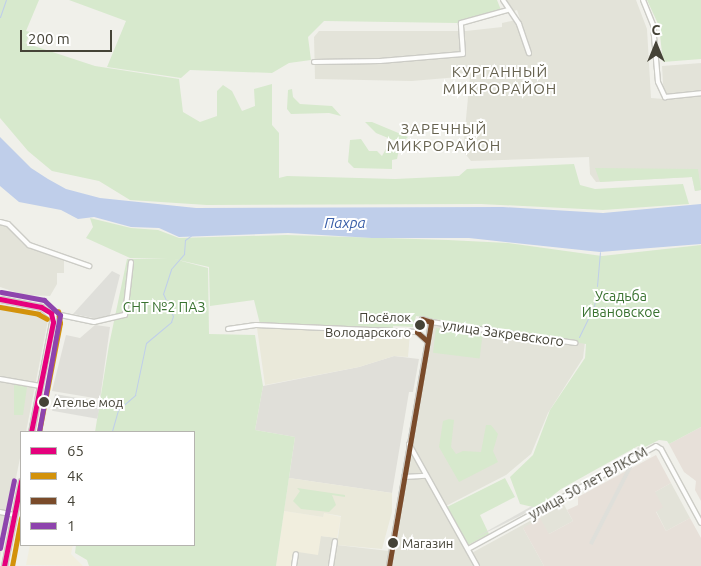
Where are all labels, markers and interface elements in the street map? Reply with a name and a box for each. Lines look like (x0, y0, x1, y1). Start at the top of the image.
scale bar (22, 20, 115, 52)
north arrow (631, 20, 681, 70)
text: С (652, 22, 660, 38)
text: 200 m (28, 30, 70, 47)
district label: КУРГАННЫЙ МИКРОРАЙОН (442, 62, 558, 97)
district label: ЗАРЕЧНЫЙ МИКРОРАЙОН (386, 119, 502, 154)
water label: Пахра (324, 214, 366, 232)
park label: Усадьба Ивановское (582, 288, 660, 321)
park label: СНТ №2 ПАЗ (123, 299, 205, 315)
place label: Посёлок Володарского (325, 310, 411, 341)
street label: улица Закревского (441, 316, 565, 350)
marker: Посёлок Володарского (415, 320, 425, 330)
place label: Ателье мод (53, 394, 123, 410)
marker: Ателье мод (39, 397, 49, 407)
legend (20, 431, 195, 546)
text: 65 (67, 442, 84, 459)
street label: улица 50 лет ВЛКСМ (526, 443, 650, 523)
text: 4к (67, 467, 83, 484)
text: 4 (67, 492, 75, 509)
text: 1 (67, 517, 75, 534)
place label: Магазин (402, 535, 453, 551)
marker: Магазин (388, 538, 398, 548)

